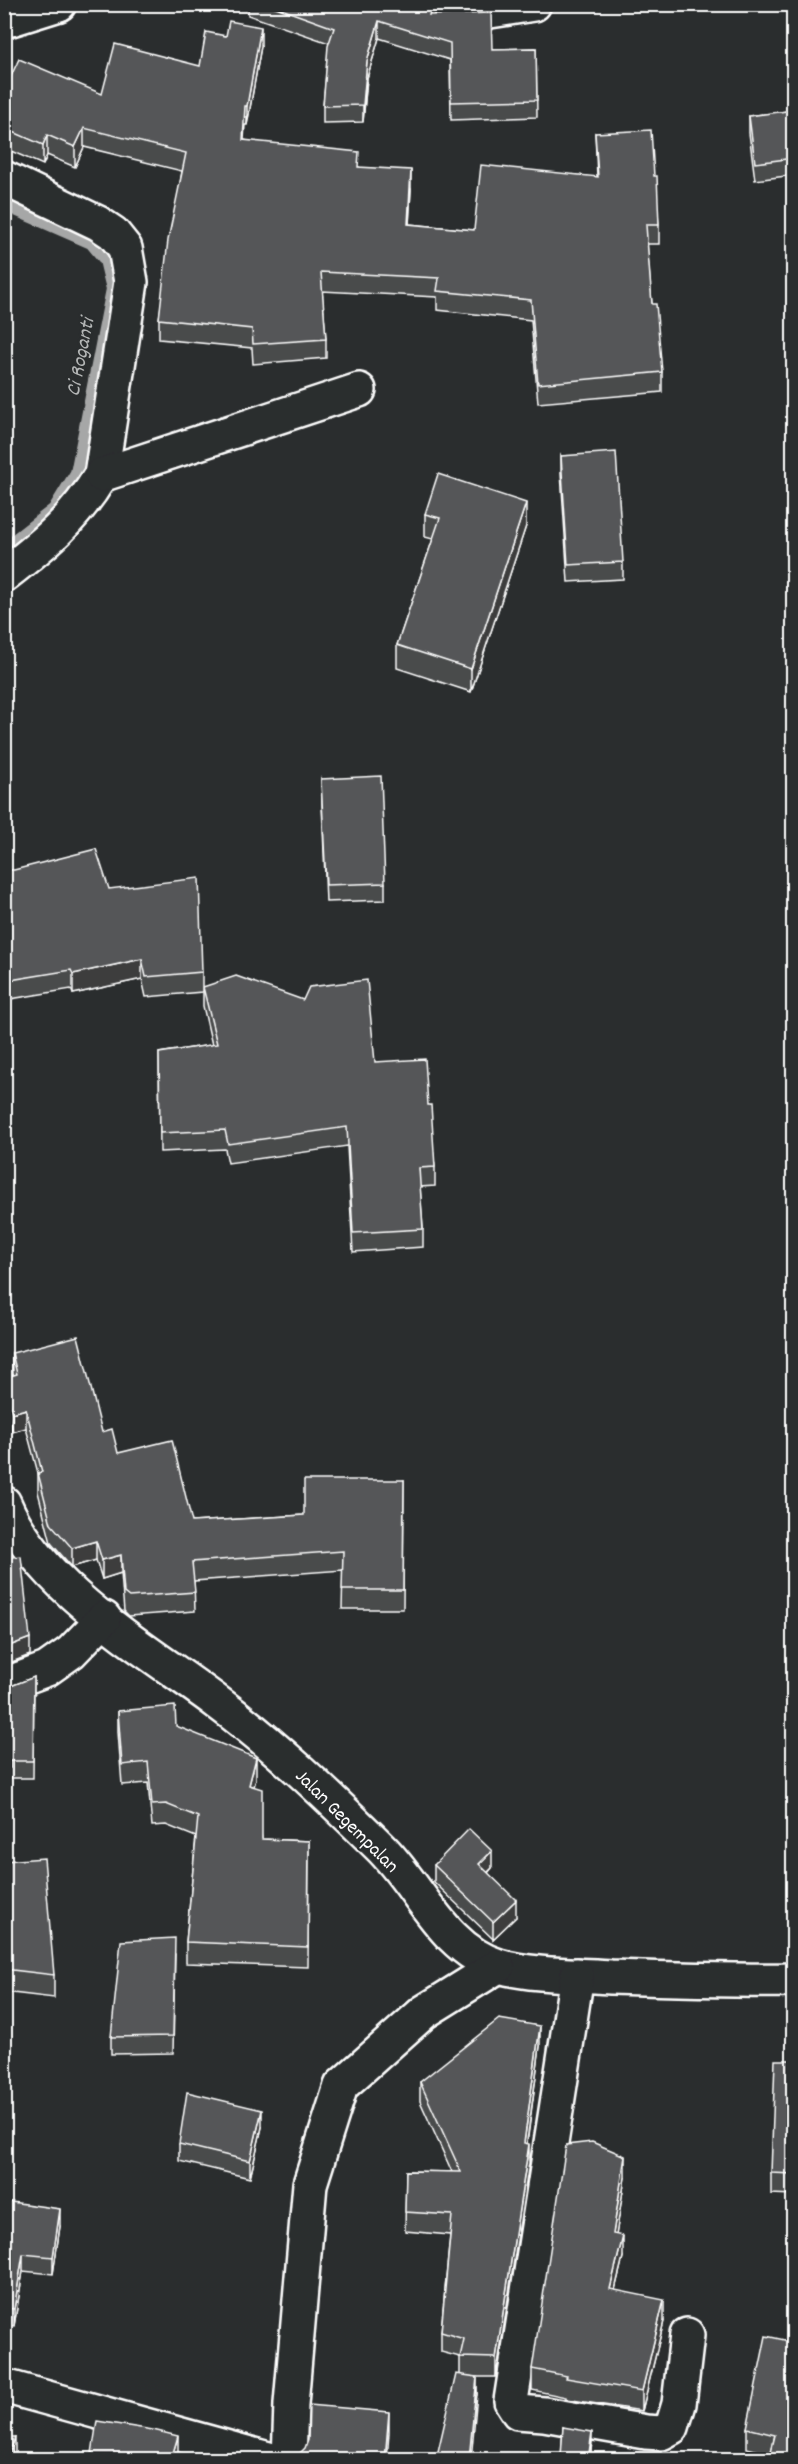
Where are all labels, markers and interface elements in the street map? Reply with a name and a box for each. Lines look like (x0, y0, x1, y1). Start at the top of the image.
water label: Ci Roganti (60, 313, 105, 399)
street label: Jalan Gegempalan (288, 1764, 404, 1880)

